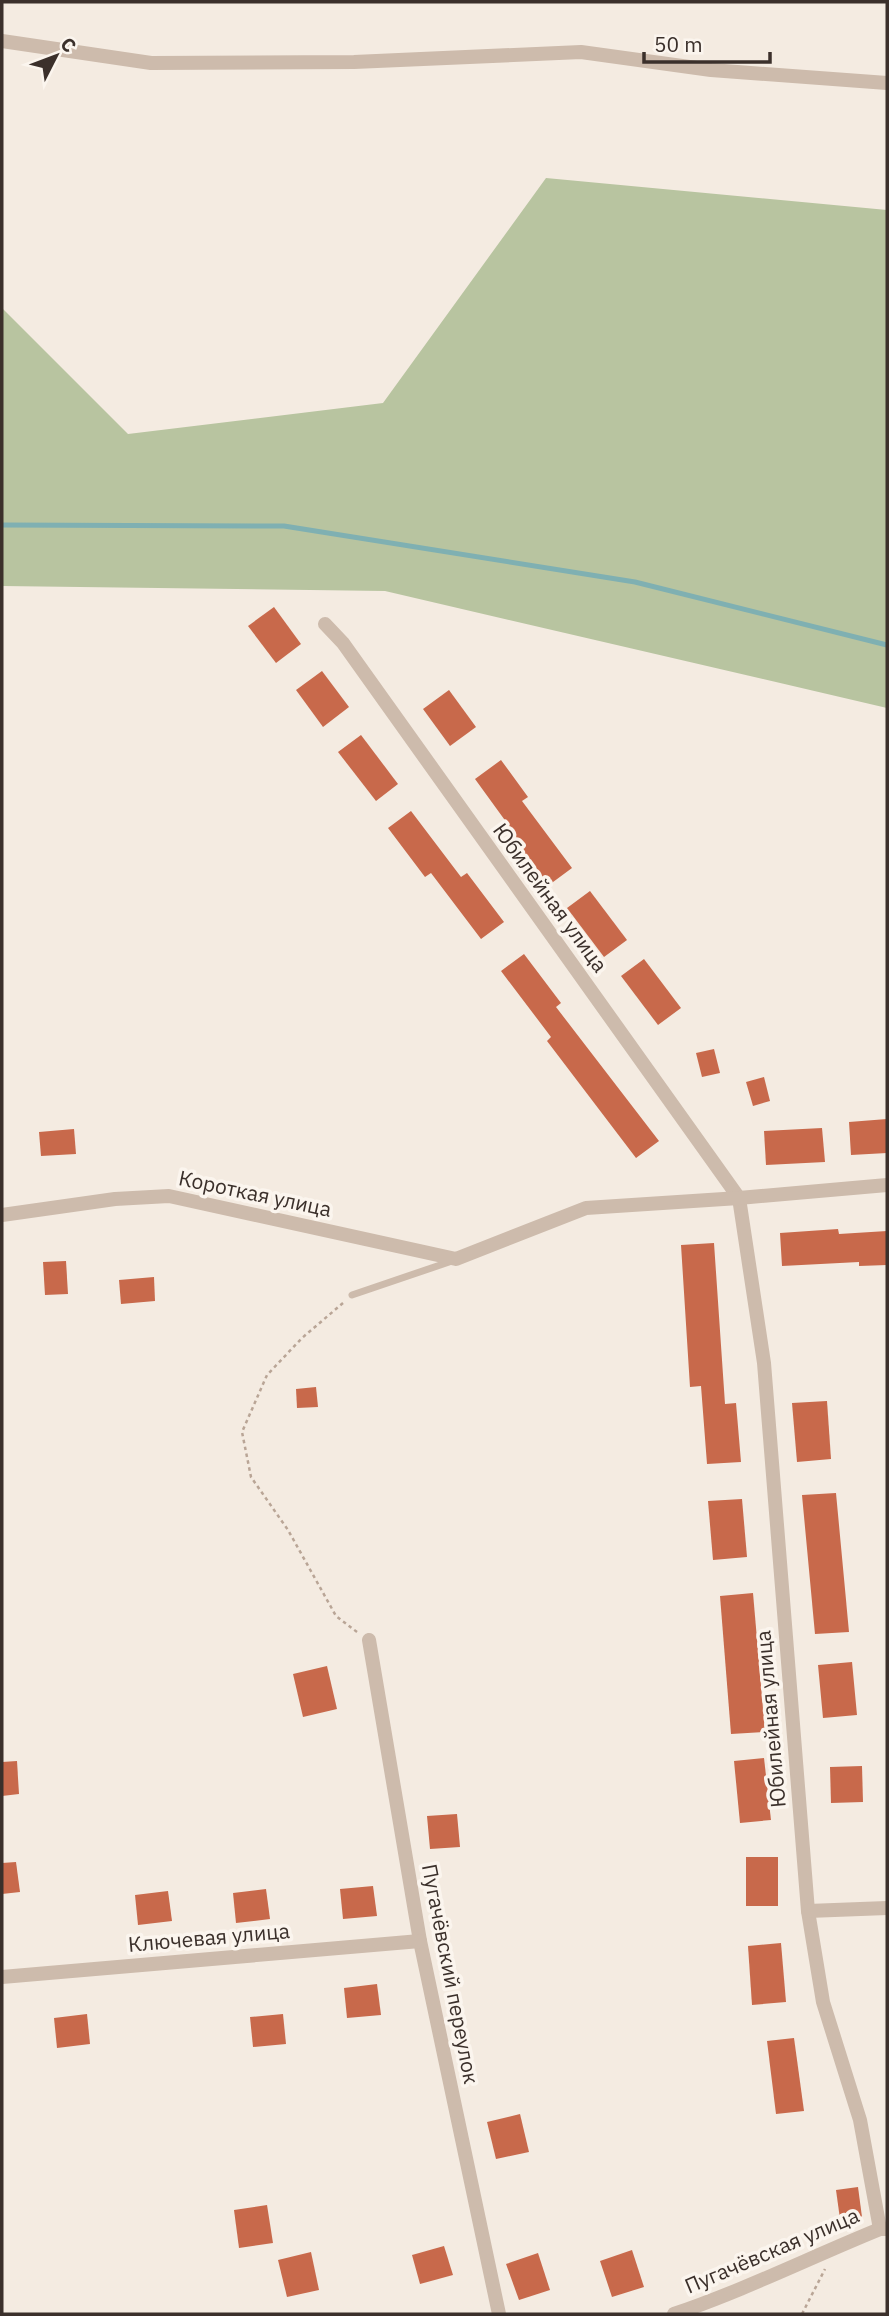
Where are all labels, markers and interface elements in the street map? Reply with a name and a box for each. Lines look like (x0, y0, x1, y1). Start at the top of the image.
north arrow (21, 21, 91, 91)
scale bar (644, 21, 770, 65)
text: 50 m (654, 30, 703, 58)
text: С (56, 32, 82, 57)
street label: Юбилейная улица (487, 817, 614, 978)
street label: Короткая улица (176, 1163, 334, 1223)
street label: Юбилейная улица (748, 1629, 792, 1809)
street label: Пугачёвский переулок (416, 1861, 486, 2086)
street label: Ключевая улица (127, 1916, 291, 1958)
street label: Пугачёвская улица (680, 2201, 863, 2299)

